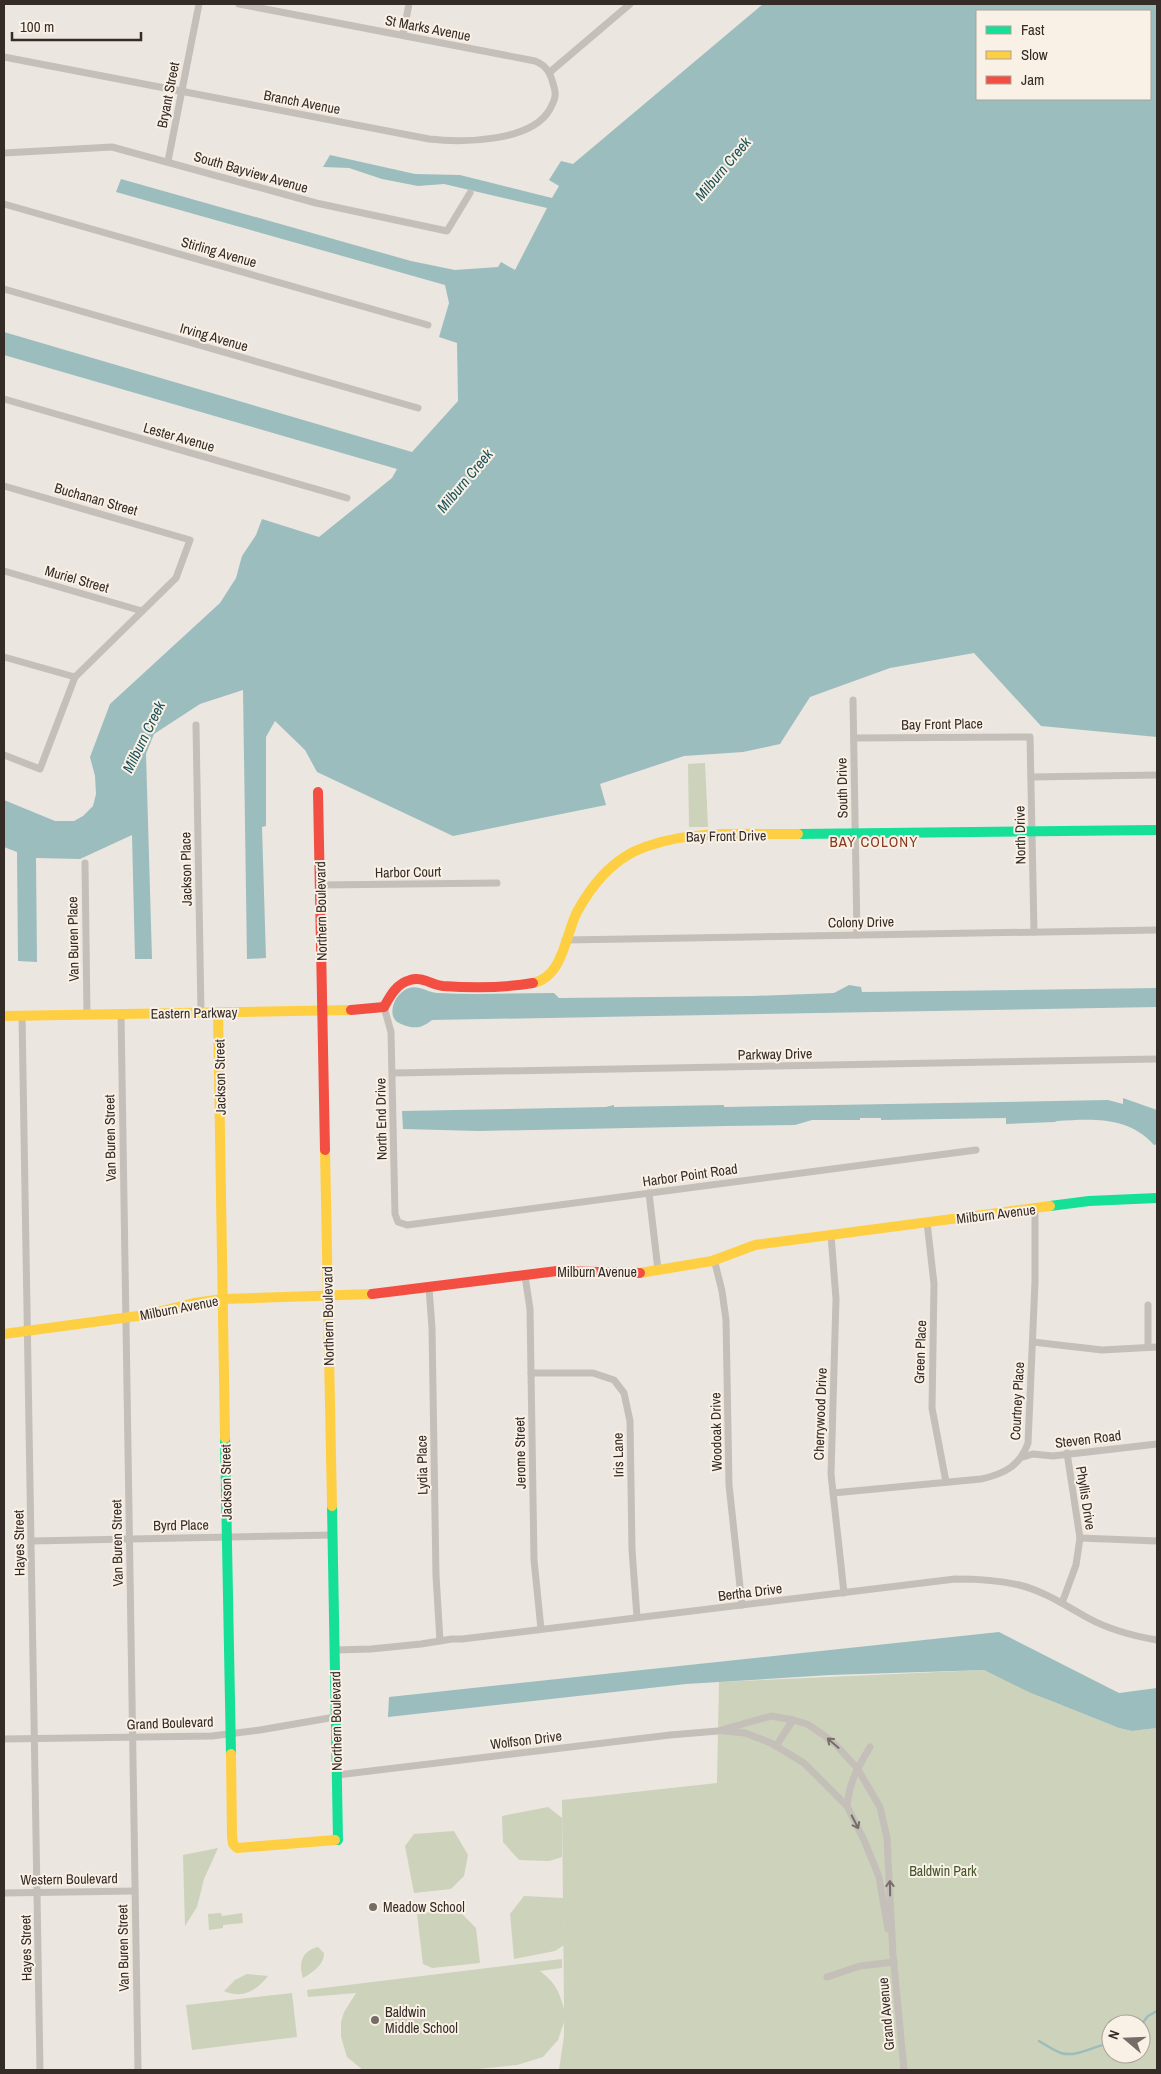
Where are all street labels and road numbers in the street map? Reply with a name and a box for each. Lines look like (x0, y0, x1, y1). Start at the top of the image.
street label: St Marks Avenue (384, 11, 472, 45)
street label: Bryant Street (153, 60, 183, 130)
street label: Branch Avenue (262, 86, 342, 118)
street label: South Bayview Avenue (192, 147, 310, 197)
street label: Stirling Avenue (179, 233, 259, 271)
street label: Irving Avenue (178, 319, 250, 355)
street label: Lester Avenue (141, 418, 217, 456)
street label: Buchanan Street (52, 479, 140, 519)
street label: Muriel Street (43, 561, 111, 597)
street label: Bay Front Place (901, 714, 983, 734)
street label: South Drive (832, 758, 852, 818)
street label: North Drive (1010, 805, 1030, 865)
street label: Bay Front Drive (686, 826, 766, 846)
street label: Jackson Place (176, 832, 196, 906)
street label: Northern Boulevard (311, 861, 331, 961)
street label: Harbor Court (375, 862, 441, 882)
street label: Van Buren Place (63, 896, 83, 982)
street label: Colony Drive (828, 912, 894, 932)
street label: Eastern Parkway (150, 1003, 238, 1023)
street label: Jackson Street (210, 1039, 230, 1115)
street label: Parkway Drive (738, 1044, 812, 1064)
street label: North End Drive (371, 1078, 391, 1160)
street label: Van Buren Street (100, 1094, 120, 1182)
street label: Harbor Point Road (641, 1159, 739, 1191)
street label: Milburn Avenue (955, 1200, 1037, 1228)
street label: Milburn Avenue (557, 1263, 637, 1281)
street label: Northern Boulevard (318, 1266, 338, 1366)
street label: Milburn Avenue (138, 1292, 220, 1324)
street label: Green Place (910, 1320, 930, 1384)
street label: Courtney Place (1006, 1361, 1028, 1441)
street label: Cherrywood Drive (809, 1367, 831, 1461)
street label: Woodoak Drive (706, 1392, 726, 1472)
street label: Jerome Street (510, 1417, 530, 1489)
street label: Steven Road (1054, 1426, 1122, 1452)
street label: Iris Lane (609, 1433, 627, 1477)
street label: Lydia Place (412, 1435, 432, 1495)
street label: Jackson Street (216, 1444, 236, 1520)
street label: Phyllis Drive (1072, 1465, 1100, 1531)
street label: Van Buren Street (107, 1499, 127, 1587)
street label: Hayes Street (9, 1510, 29, 1576)
street label: Byrd Place (153, 1516, 209, 1534)
street label: Bertha Drive (717, 1579, 783, 1605)
street label: Northern Boulevard (326, 1671, 346, 1771)
street label: Grand Boulevard (126, 1712, 214, 1734)
street label: Wolfson Drive (489, 1727, 563, 1753)
street label: Western Boulevard (20, 1869, 118, 1889)
street label: Van Buren Street (113, 1904, 133, 1992)
street label: Hayes Street (16, 1915, 36, 1981)
street label: Grand Avenue (874, 1977, 898, 2051)

